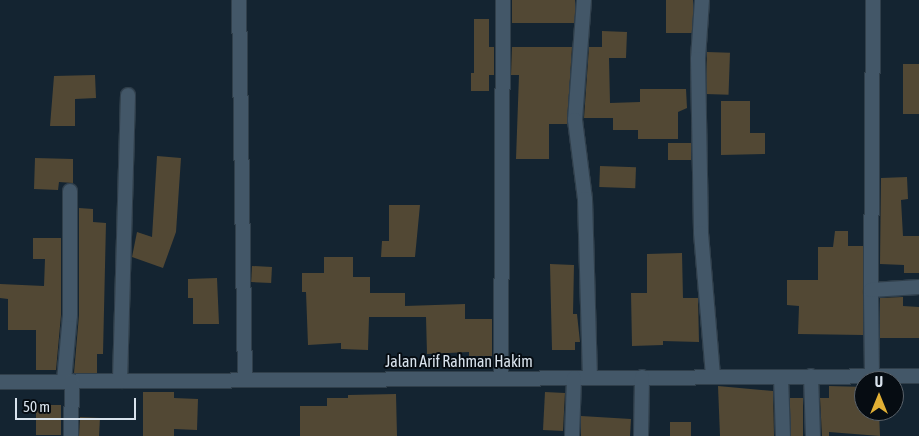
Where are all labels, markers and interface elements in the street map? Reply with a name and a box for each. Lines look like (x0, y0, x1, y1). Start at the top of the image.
street label: Jalan Arif Rahman Hakim (385, 351, 533, 371)
north arrow (854, 371, 904, 421)
text: U (875, 374, 883, 390)
scale bar (18, 388, 139, 420)
text: 50 m (23, 398, 50, 415)

